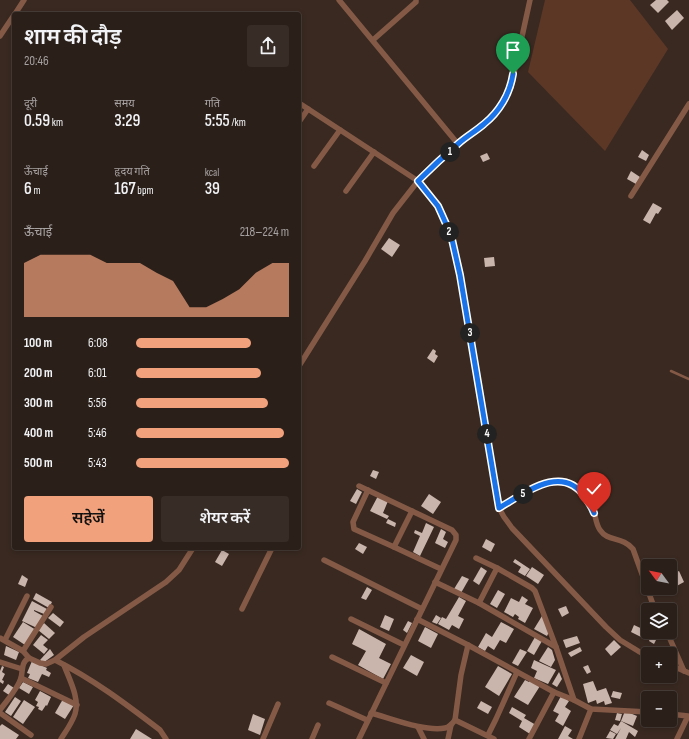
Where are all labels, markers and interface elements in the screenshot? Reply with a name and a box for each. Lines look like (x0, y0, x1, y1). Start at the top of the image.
text: शाम की दौड़ (24, 24, 121, 51)
button: share (247, 25, 289, 67)
pin (496, 33, 530, 74)
icon: arrive (502, 39, 524, 61)
text: 20:46 (24, 53, 49, 69)
text: दूरी (24, 97, 37, 110)
text: समय (114, 97, 135, 110)
text: गति (205, 97, 220, 110)
text: 0.59 (24, 111, 50, 131)
text: 3:29 (114, 111, 140, 131)
text: 5:55 (205, 111, 230, 131)
text: km (50, 116, 63, 129)
text: /km (230, 116, 246, 129)
pin: 1 (440, 142, 460, 162)
text: 1 (448, 145, 452, 158)
text: ऊँचाई (24, 165, 48, 178)
text: हृदय गति (114, 165, 150, 178)
text: kcal (205, 166, 219, 179)
text: 6 (24, 179, 32, 199)
text: 167 (114, 179, 136, 199)
text: 39 (205, 179, 220, 199)
text: m (32, 184, 41, 197)
text: bpm (136, 184, 154, 197)
pin: 2 (439, 222, 459, 242)
text: ऊँचाई (24, 224, 52, 240)
text: 218–224 m (240, 224, 289, 240)
text: 2 (447, 225, 451, 238)
pin: 3 (460, 323, 480, 343)
text: 3 (468, 326, 472, 339)
text: 100 m (24, 335, 52, 351)
text: 6:08 (88, 335, 108, 351)
text: 200 m (24, 365, 53, 381)
text: 6:01 (88, 365, 107, 381)
text: 300 m (24, 395, 53, 411)
text: 5:56 (88, 395, 107, 411)
pin: 4 (477, 424, 497, 444)
text: 400 m (24, 425, 53, 441)
text: 5:46 (88, 425, 107, 441)
text: 4 (484, 427, 490, 440)
text: 500 m (24, 455, 53, 471)
text: 5:43 (88, 455, 107, 471)
pin (577, 472, 611, 513)
icon: check (583, 478, 605, 500)
pin: 5 (513, 484, 533, 504)
text: 5 (521, 487, 525, 500)
button: सहेजें (24, 496, 153, 542)
button: शेयर करें (161, 496, 289, 542)
north arrow (641, 559, 677, 595)
map controls (641, 559, 677, 727)
button: layers (641, 603, 677, 639)
button: + (641, 647, 677, 683)
button: − (641, 691, 677, 727)

